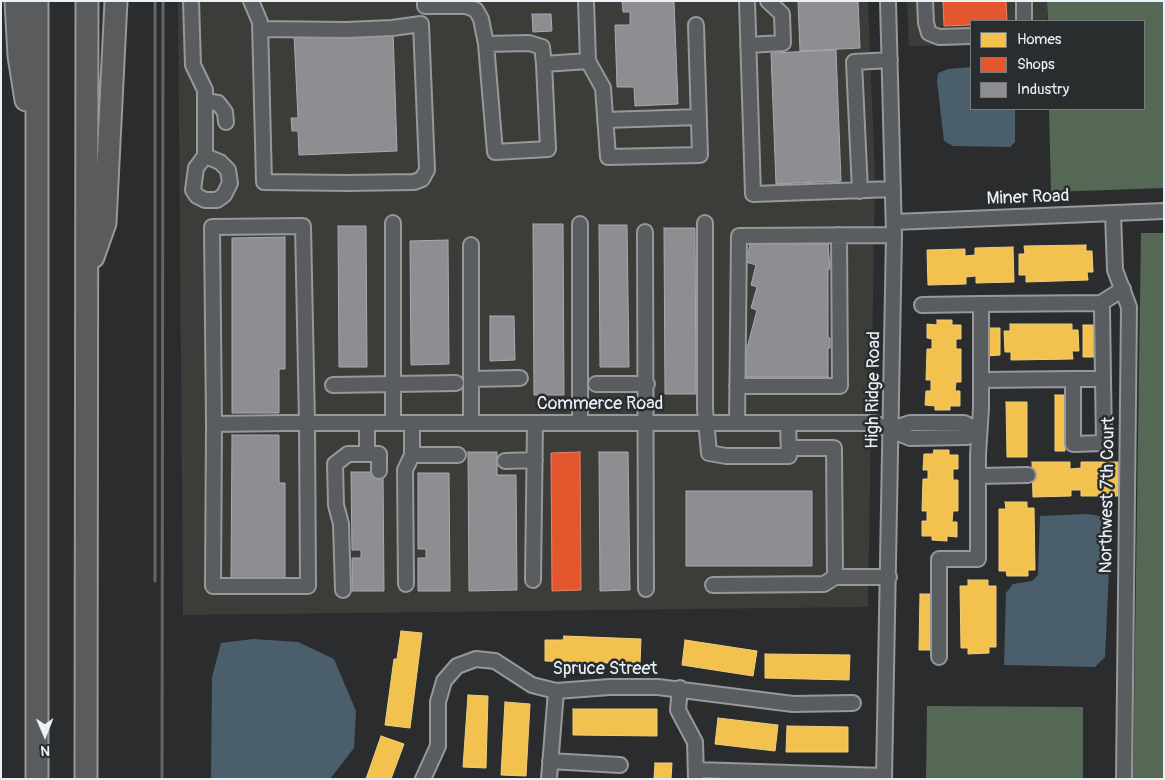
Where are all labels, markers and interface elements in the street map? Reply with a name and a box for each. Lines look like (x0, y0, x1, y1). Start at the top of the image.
legend (970, 20, 1145, 110)
text: Homes (1017, 30, 1062, 49)
text: Shops (1017, 55, 1055, 74)
text: Industry (1017, 80, 1069, 99)
street label: Miner Road (986, 186, 1070, 210)
street label: High Ridge Road (862, 331, 886, 449)
street label: Commerce Road (537, 393, 663, 415)
street label: Northwest 7th Court (1096, 416, 1120, 574)
street label: Spruce Street (552, 658, 658, 680)
north arrow (20, 710, 70, 760)
text: N (40, 742, 50, 759)

